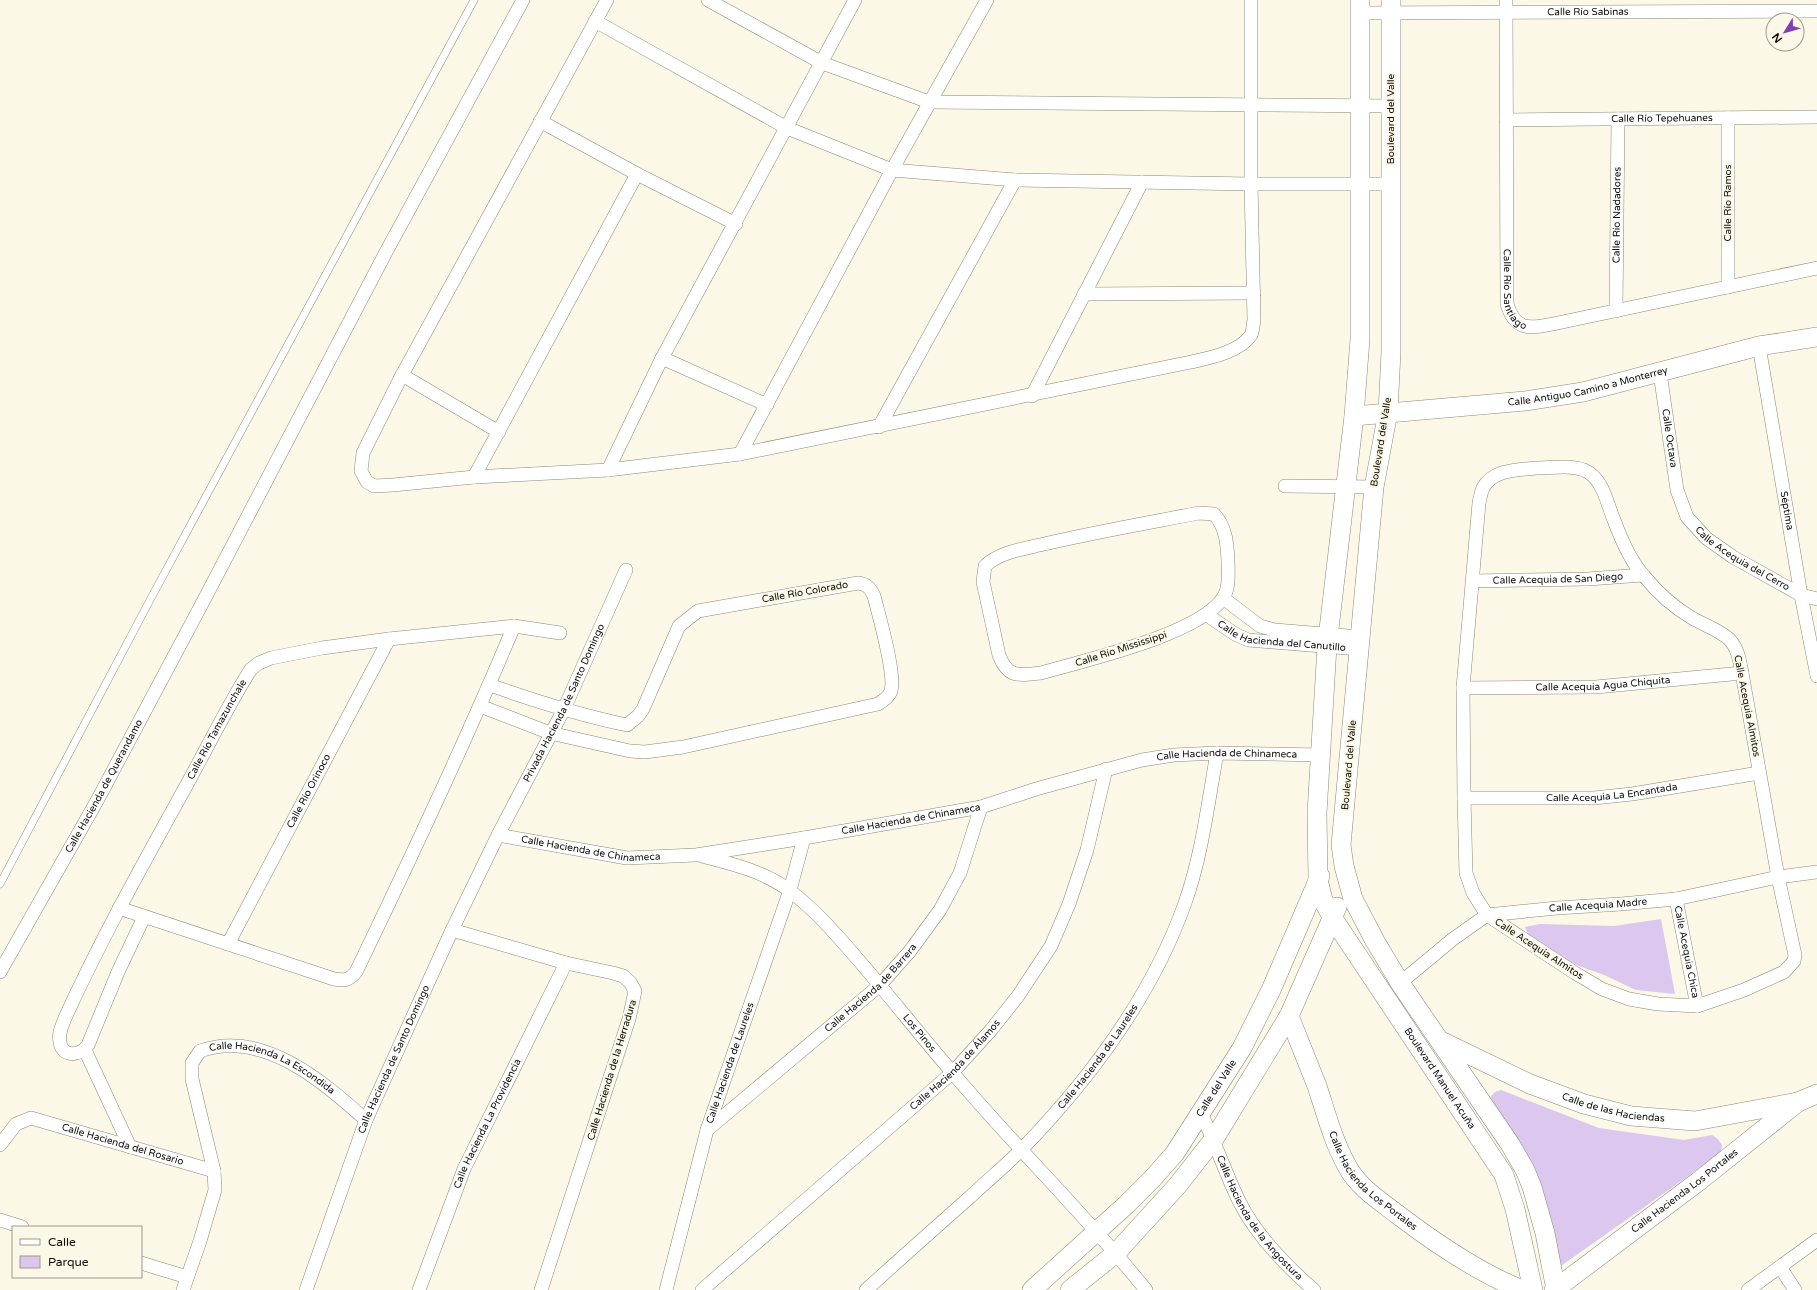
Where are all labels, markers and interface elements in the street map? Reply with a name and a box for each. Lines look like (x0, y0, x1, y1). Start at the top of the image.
street label: Calle Río Sabinas (1547, 6, 1629, 18)
north arrow (1765, 12, 1805, 52)
text: N (1770, 30, 1785, 45)
street label: Boulevard del Valle (1385, 74, 1397, 164)
street label: Calle Río Tepehuanes (1611, 112, 1713, 125)
street label: Calle Río Ramos (1722, 164, 1734, 241)
street label: Calle Río Nadadores (1610, 167, 1624, 263)
street label: Calle Río Santiago (1501, 249, 1528, 332)
street label: Calle Antiguo Camino a Monterrey (1507, 364, 1670, 409)
street label: Boulevard del Valle (1368, 396, 1394, 488)
street label: Calle Octava (1659, 408, 1680, 469)
street label: Séptima (1778, 490, 1796, 531)
street label: Calle Acequia del Cerro (1692, 524, 1792, 593)
street label: Calle Acequia de San Diego (1493, 570, 1624, 587)
street label: Calle Río Colorado (761, 579, 849, 605)
street label: Calle Hacienda del Canutillo (1215, 618, 1346, 654)
street label: Privada Hacienda de Santo Domingo (521, 622, 607, 784)
street label: Calle Río Mississippi (1074, 629, 1168, 669)
street label: Calle Acequia Almitos (1731, 654, 1763, 758)
street label: Calle Acequia Agua Chiquita (1535, 674, 1671, 693)
street label: Calle Río Tamazunchale (185, 677, 249, 782)
street label: Calle Hacienda de Querandamo (63, 717, 145, 855)
street label: Boulevard del Valle (1339, 719, 1359, 811)
street label: Calle Hacienda de Chinameca (1156, 747, 1297, 764)
street label: Calle Río Orinoco (284, 752, 333, 830)
street label: Calle Acequia La Encantada (1546, 781, 1678, 804)
street label: Calle Hacienda de Chinameca (841, 801, 981, 837)
street label: Calle Hacienda de Chinameca (520, 833, 661, 864)
street label: Calle Acequia Madre (1548, 896, 1648, 915)
street label: Calle Acequia Chica (1671, 905, 1701, 999)
street label: Calle Acequia Almitos (1492, 916, 1586, 982)
street label: Calle Hacienda de Barrera (822, 941, 919, 1035)
street label: Calle Hacienda de Santo Domingo (356, 983, 432, 1135)
street label: Calle Hacienda de la Herradura (585, 998, 639, 1142)
street label: Calle Hacienda de Laureles (704, 1001, 757, 1125)
street label: Calle Hacienda de Laureles (1055, 1002, 1141, 1112)
street label: Los Pinos (900, 1012, 939, 1055)
street label: Calle Hacienda de Álamos (907, 1017, 1003, 1113)
street label: Boulevard Manuel Acuña (1402, 1025, 1478, 1131)
street label: Calle Hacienda La Escondida (208, 1040, 337, 1097)
street label: Calle Hacienda La Providencia (451, 1057, 524, 1190)
street label: Calle del Valle (1194, 1057, 1239, 1119)
street label: Calle de las Haciendas (1560, 1090, 1665, 1125)
street label: Calle Hacienda del Rosario (60, 1121, 185, 1168)
street label: Calle Hacienda Los Portales (1326, 1129, 1420, 1233)
street label: Calle Hacienda Los Portales (1629, 1146, 1741, 1236)
street label: Calle Hacienda de la Angostura (1214, 1154, 1305, 1283)
legend (12, 1226, 142, 1278)
text: Calle (48, 1235, 76, 1249)
text: Parque (48, 1255, 89, 1269)

